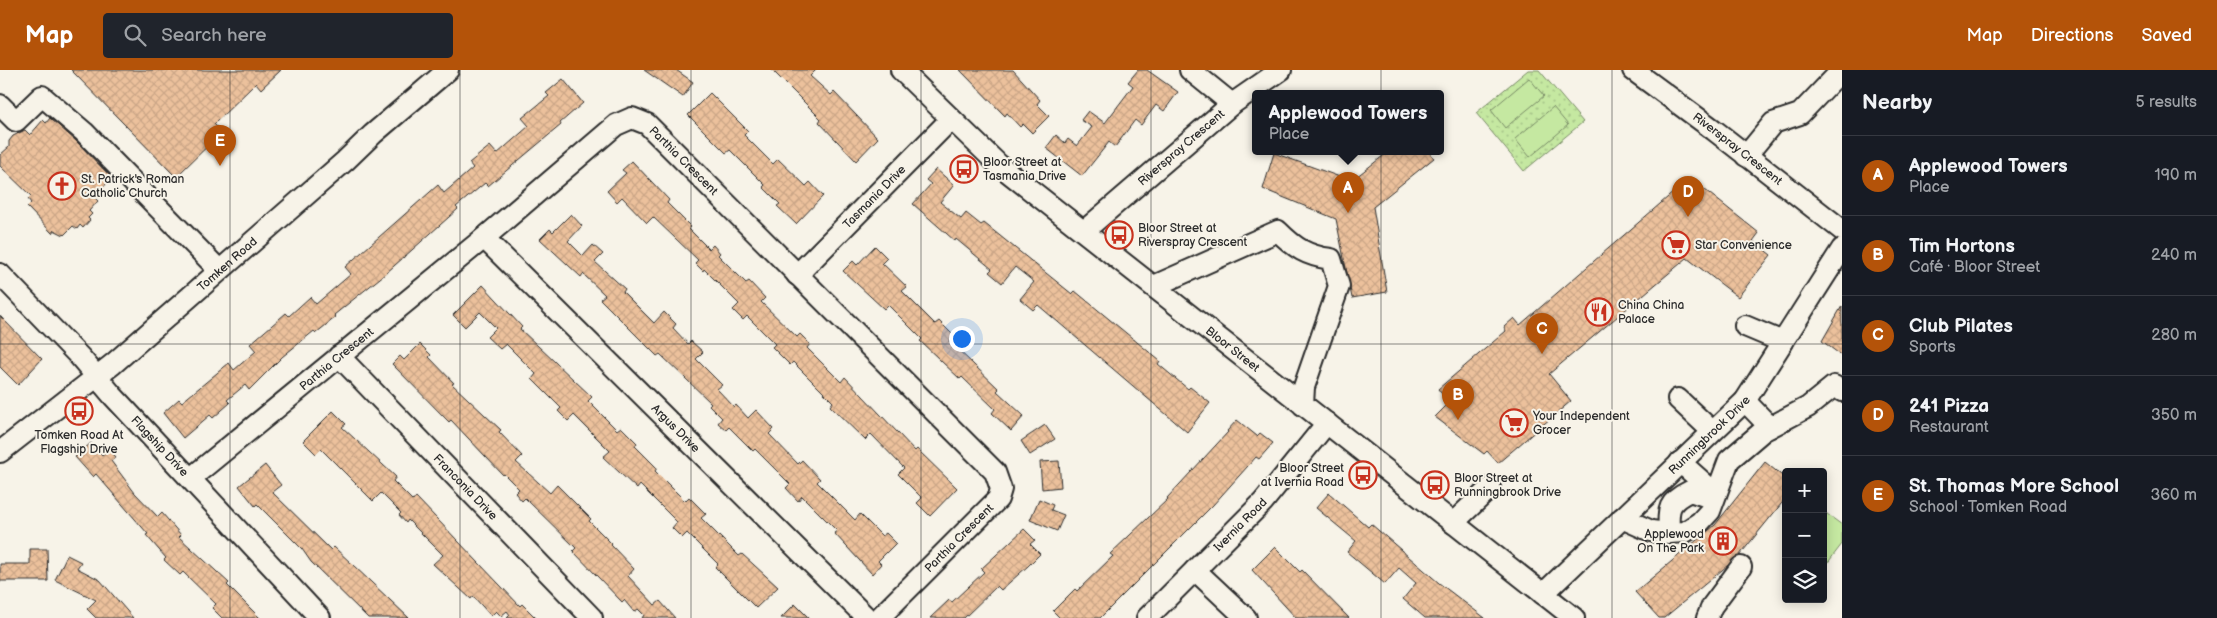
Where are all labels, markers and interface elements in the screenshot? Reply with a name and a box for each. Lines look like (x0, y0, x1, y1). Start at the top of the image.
search box (103, 13, 453, 58)
text: Map (25, 21, 73, 50)
icon: search (121, 21, 149, 49)
text: Search here (161, 24, 267, 47)
text: Map (1967, 25, 2003, 46)
text: Directions (2031, 25, 2113, 46)
text: Saved (2141, 25, 2192, 46)
popup (1252, 90, 1444, 155)
text: Nearby (1862, 90, 1932, 115)
text: 5 results (2135, 93, 2197, 112)
text: Applewood Towers (1269, 102, 1427, 125)
street label: Riverspray Crescent (1135, 106, 1228, 189)
street label: Riverspray Crescent (1690, 110, 1785, 189)
street label: Parthia Crescent (646, 123, 721, 199)
pin: E (204, 125, 236, 166)
text: Place (1269, 125, 1309, 144)
bus stop icon: Bloor Street at Tasmania Drive (949, 154, 979, 184)
place label: Bloor Street at Tasmania Drive (983, 155, 1066, 184)
text: Applewood Towers (1909, 155, 2068, 178)
street label: Tasmania Drive (840, 162, 909, 232)
text: A (1873, 166, 1883, 185)
text: 190 m (2155, 166, 2197, 185)
church icon: St. Patrick's Roman Catholic Church (47, 171, 77, 201)
place label: St. Patrick's Roman Catholic Church (81, 172, 185, 201)
pin: A (1332, 172, 1364, 213)
pin: D (1672, 176, 1704, 217)
text: Place (1909, 178, 1950, 197)
bus stop icon: Bloor Street at Riverspray Crescent (1104, 220, 1134, 250)
place label: Bloor Street at Riverspray Crescent (1138, 221, 1248, 250)
supermarket icon: Star Convenience (1661, 230, 1691, 260)
street label: Tomken Road (195, 234, 261, 295)
text: Tim Hortons (1909, 235, 2015, 258)
place label: Star Convenience (1695, 238, 1792, 253)
text: B (1872, 246, 1884, 265)
text: 240 m (2151, 246, 2197, 265)
text: Café · Bloor Street (1909, 258, 2040, 277)
restaurant icon: China China Palace (1584, 297, 1614, 327)
place label: China China Palace (1618, 298, 1685, 327)
pin: C (1526, 313, 1558, 354)
text: Club Pilates (1909, 315, 2013, 338)
street label: Parthia Crescent (297, 324, 377, 394)
street label: Bloor Street (1202, 324, 1263, 376)
your location (949, 326, 975, 352)
text: C (1872, 326, 1884, 345)
text: 280 m (2151, 326, 2197, 345)
text: Sports (1909, 338, 1956, 357)
pin: B (1442, 379, 1474, 420)
street label: Runningbrook Drive (1666, 394, 1754, 478)
text: 241 Pizza (1909, 395, 1989, 418)
bus stop icon: Tomken Road At Flagship Drive (64, 396, 94, 426)
street label: Argus Drive (648, 401, 703, 456)
text: D (1872, 406, 1884, 425)
text: 350 m (2151, 406, 2197, 425)
supermarket icon: Your Independent Grocer (1499, 408, 1529, 438)
place label: Your Independent Grocer (1532, 409, 1630, 438)
street label: Flagship Drive (128, 413, 191, 480)
text: Restaurant (1909, 418, 1989, 437)
place label: Tomken Road At Flagship Drive (35, 428, 124, 457)
street label: Franconia Drive (430, 451, 500, 523)
bus stop icon: Bloor Street at Ivernia Road (1348, 460, 1378, 490)
place label: Bloor Street at Ivernia Road (1261, 461, 1344, 490)
map controls (1782, 468, 1827, 603)
button: + (1782, 468, 1827, 513)
bus stop icon: Bloor Street at Runningbrook Drive (1420, 470, 1450, 500)
place label: Bloor Street at Runningbrook Drive (1454, 471, 1561, 500)
text: St. Thomas More School (1909, 475, 2119, 498)
text: E (1873, 486, 1883, 505)
text: 360 m (2150, 486, 2197, 505)
street label: Ivernia Road (1211, 495, 1271, 555)
text: School · Tomken Road (1909, 498, 2067, 517)
street label: Parthia Crescent (922, 501, 997, 576)
button: − (1782, 513, 1827, 558)
building icon: Applewood On The Park (1708, 526, 1738, 556)
place label: Applewood On The Park (1637, 527, 1704, 556)
button: layers (1782, 558, 1827, 603)

